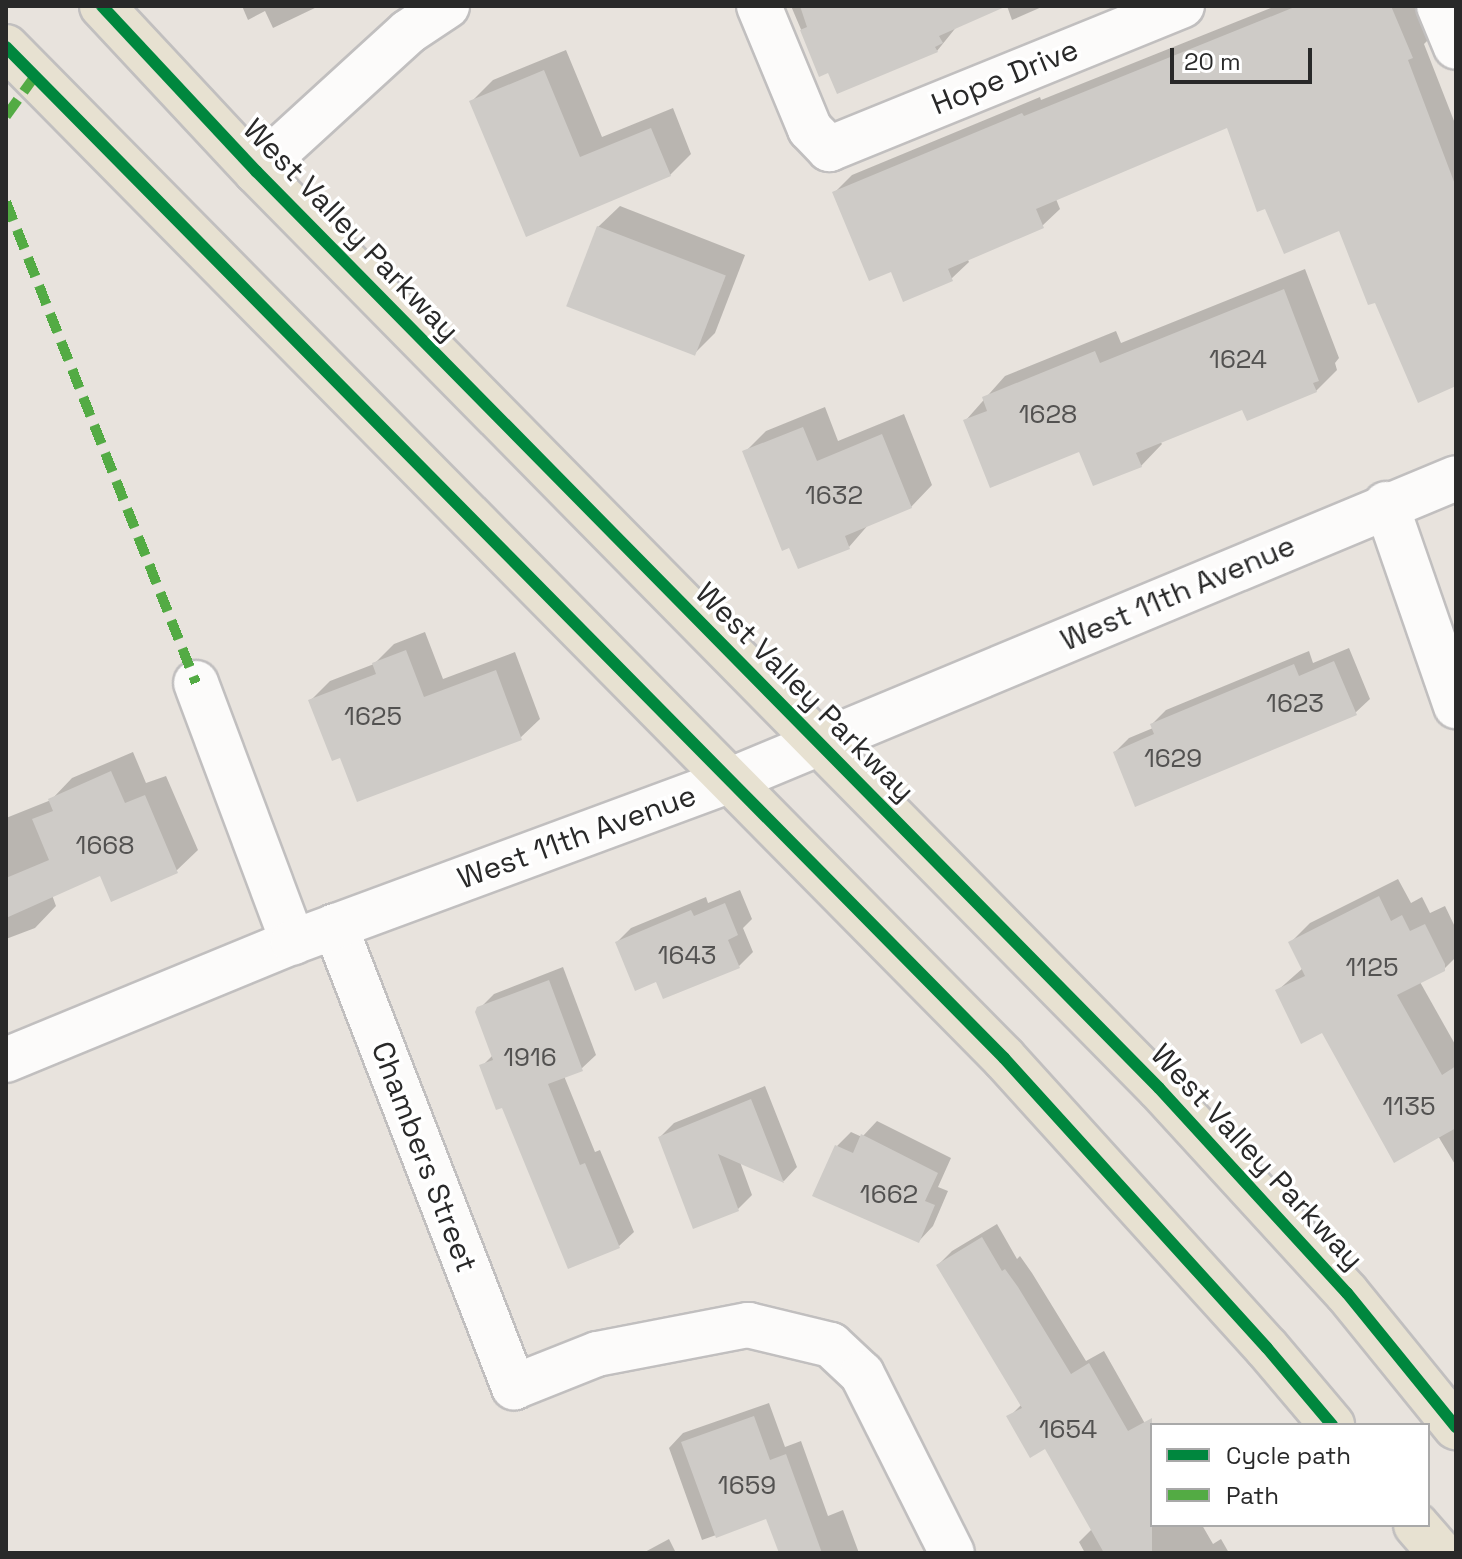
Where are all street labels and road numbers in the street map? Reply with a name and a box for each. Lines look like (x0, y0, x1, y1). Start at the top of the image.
street label: Hope Drive (926, 31, 1084, 123)
street label: West Valley Parkway (236, 111, 466, 349)
street label: West 11th Avenue (1055, 527, 1301, 659)
street label: West Valley Parkway (688, 575, 922, 809)
street label: West 11th Avenue (453, 777, 701, 897)
street label: Chambers Street (363, 1037, 485, 1277)
street label: West Valley Parkway (1143, 1037, 1371, 1277)

